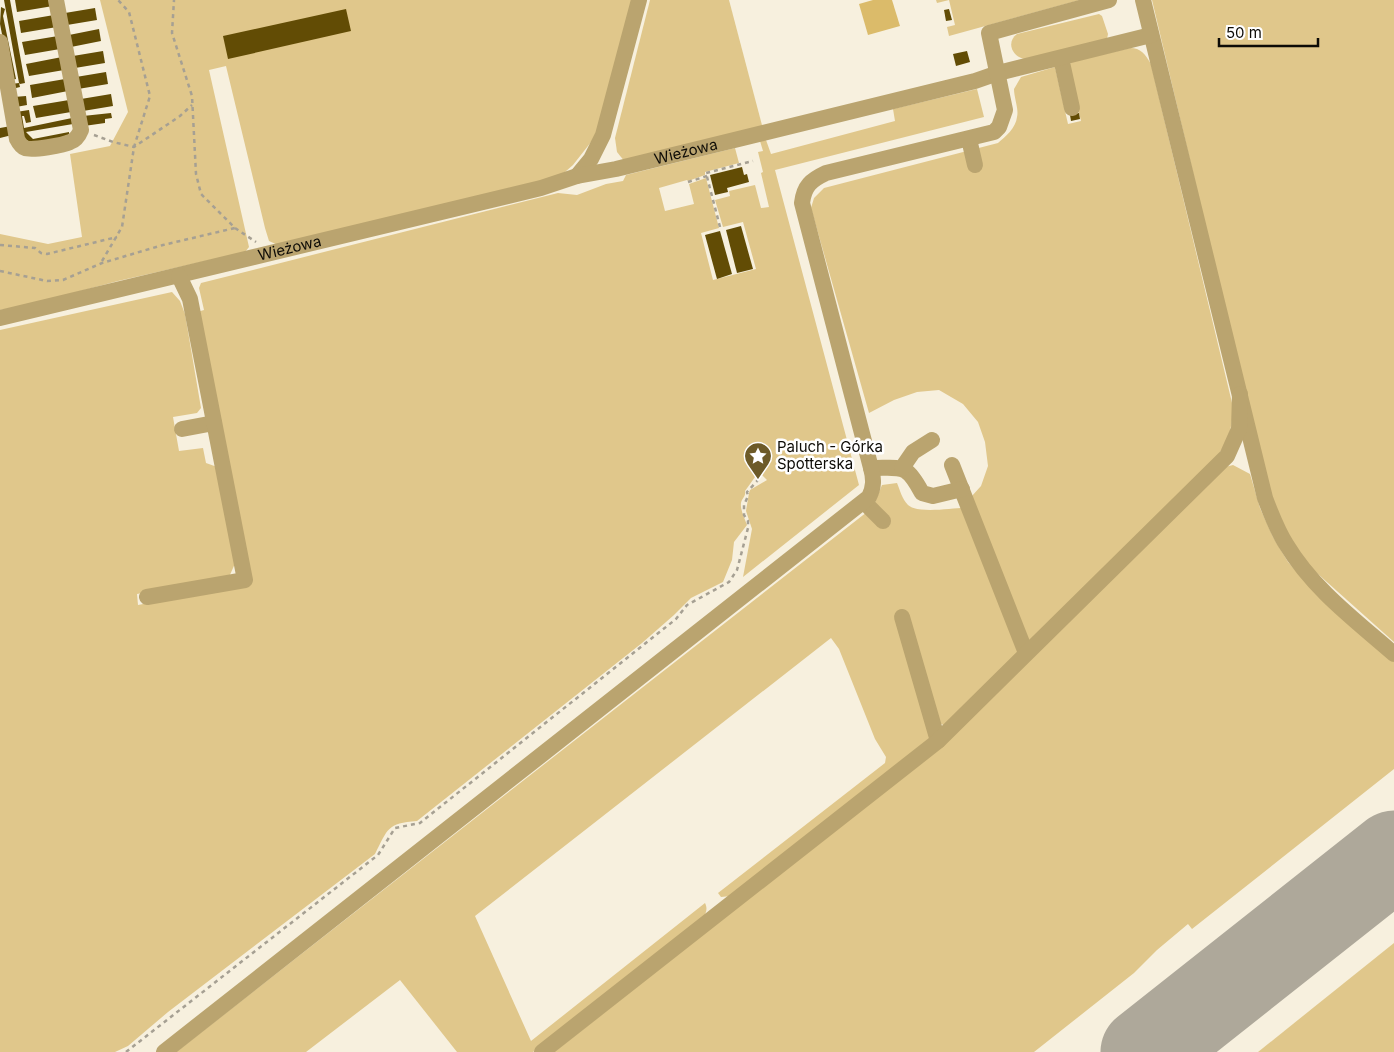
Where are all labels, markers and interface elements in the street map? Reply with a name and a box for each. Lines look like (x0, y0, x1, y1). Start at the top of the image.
scale bar (1219, 15, 1318, 47)
text: 50 m (1226, 23, 1262, 42)
street label: Wieżowa (652, 134, 719, 168)
street label: Wieżowa (256, 231, 323, 265)
place label: Paluch - Górka Spotterska (777, 437, 883, 473)
place icon: Paluch - Górka Spotterska (743, 441, 773, 480)

